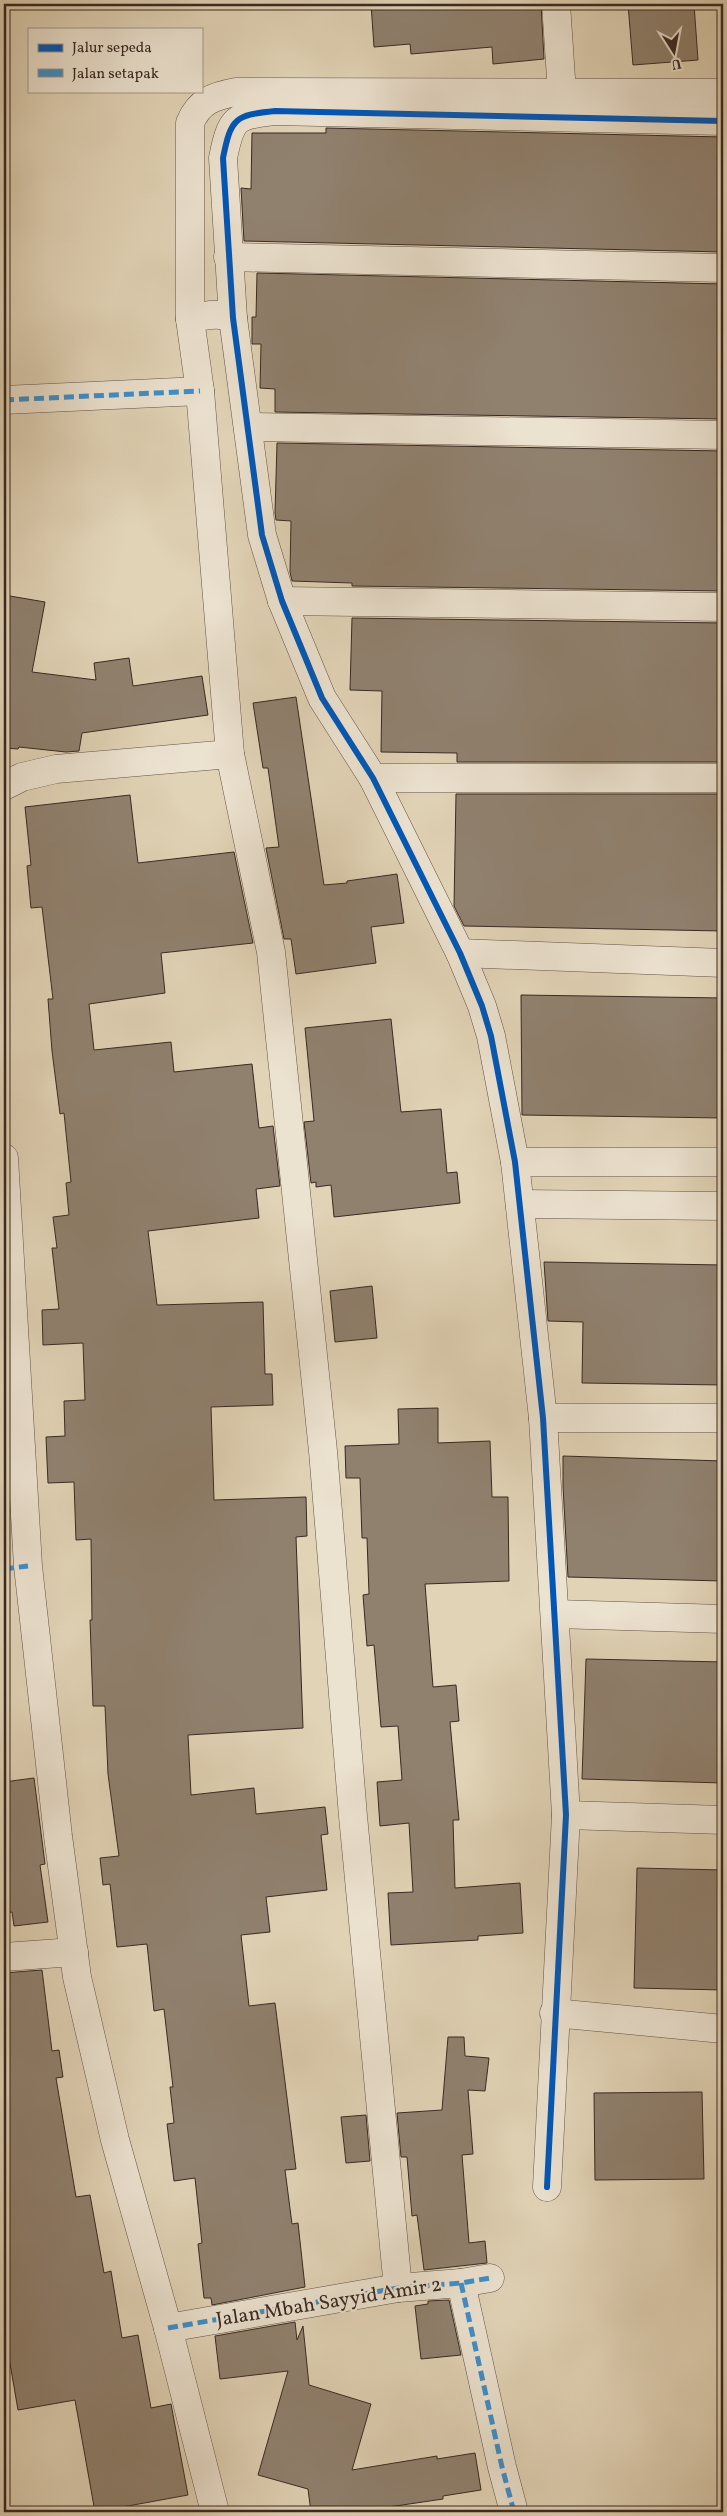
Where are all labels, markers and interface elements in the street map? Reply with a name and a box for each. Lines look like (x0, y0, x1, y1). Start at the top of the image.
legend (28, 28, 202, 92)
north arrow (650, 28, 700, 78)
text: Jalur sepeda (72, 38, 152, 59)
text: U (669, 53, 683, 74)
text: Jalan setapak (72, 64, 159, 85)
street label: Jalan Mbah Sayyid Amir 2 (214, 2271, 444, 2335)

